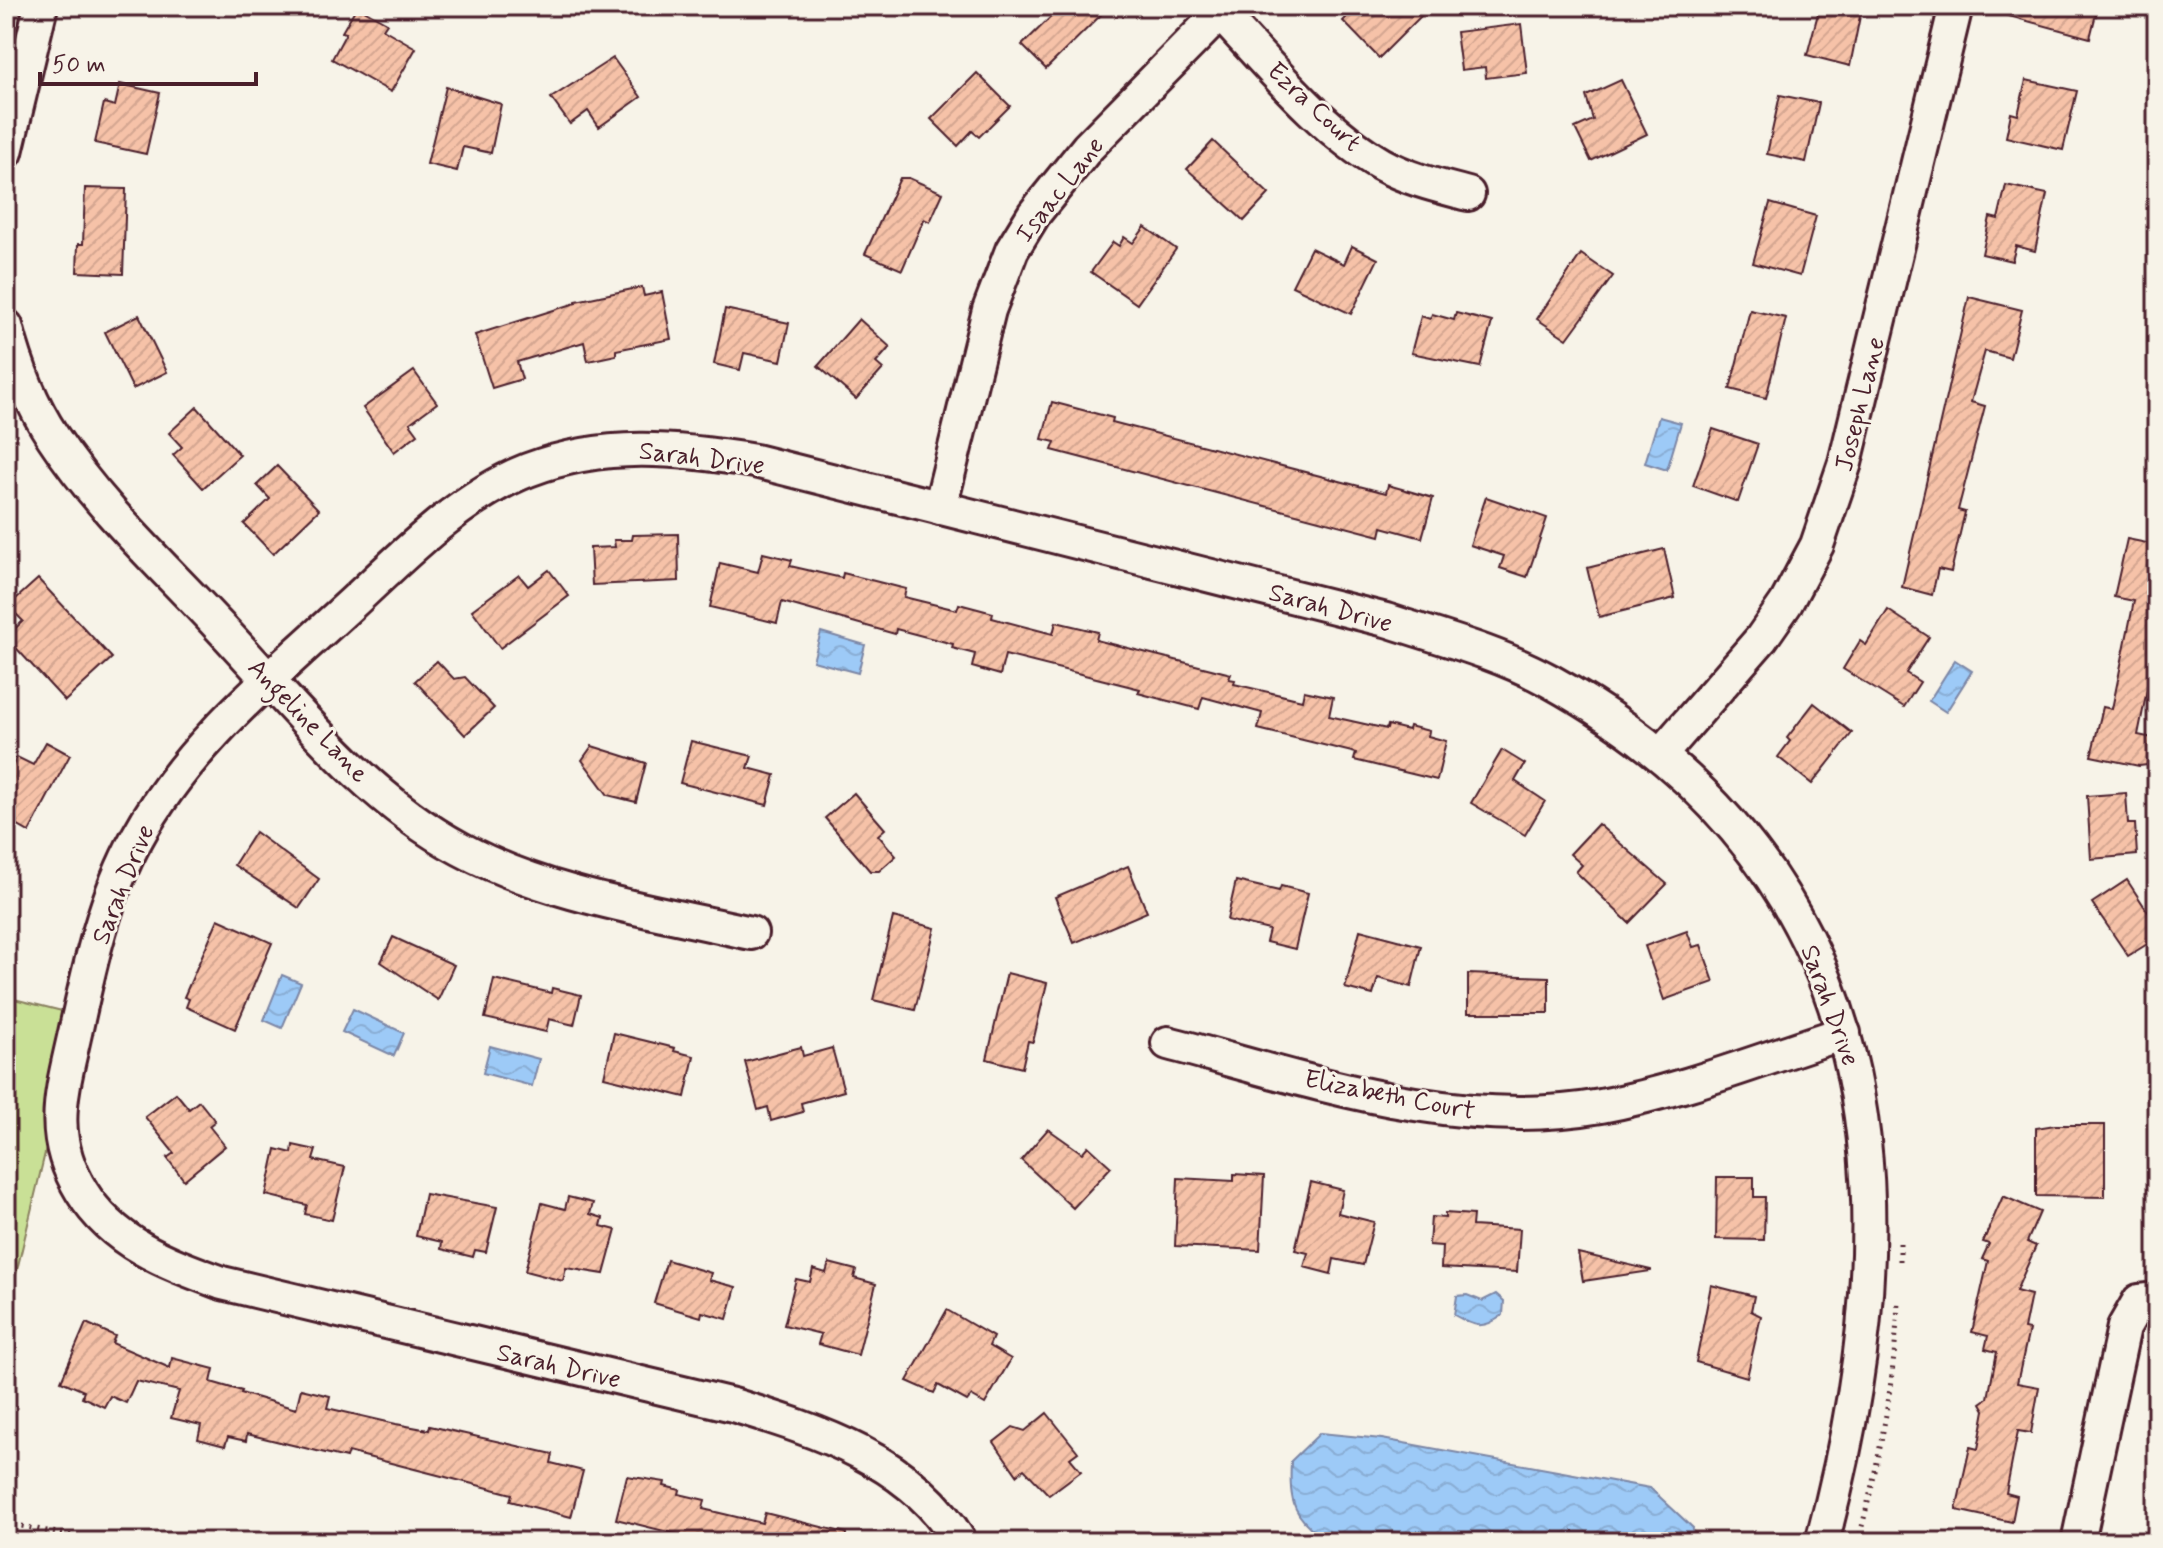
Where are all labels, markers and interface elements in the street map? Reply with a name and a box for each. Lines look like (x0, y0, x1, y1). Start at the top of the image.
scale bar (40, 36, 256, 86)
text: 50 m (52, 50, 106, 81)
street label: Ezra Court (1259, 55, 1368, 160)
street label: Isaac Lane (1009, 130, 1113, 250)
street label: Joseph Lane (1828, 334, 1894, 475)
street label: Sarah Drive (637, 434, 767, 484)
street label: Sarah Drive (1265, 576, 1396, 642)
street label: Angeline Lane (237, 652, 376, 793)
street label: Sarah Drive (84, 820, 163, 950)
street label: Sarah Drive (1792, 940, 1867, 1071)
street label: Elizabeth Court (1301, 1063, 1478, 1129)
street label: Sarah Drive (493, 1336, 624, 1398)

